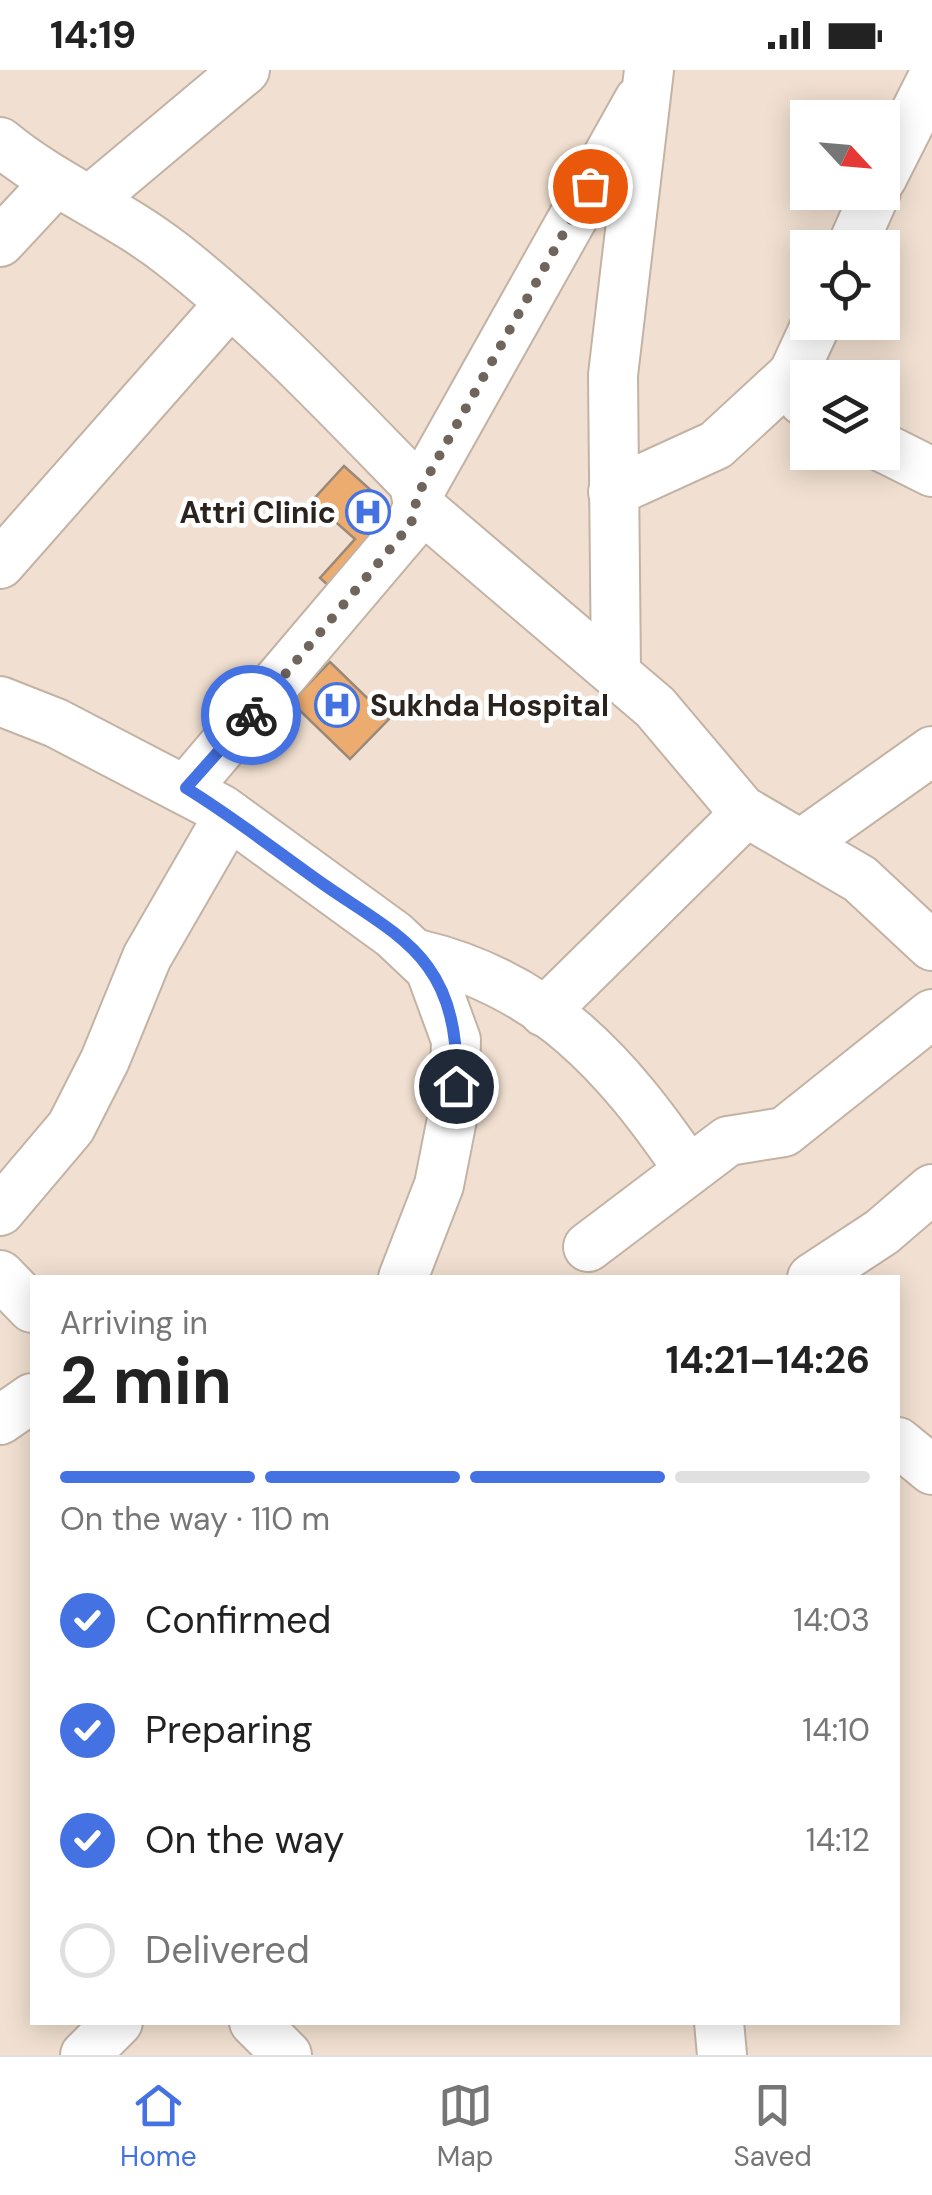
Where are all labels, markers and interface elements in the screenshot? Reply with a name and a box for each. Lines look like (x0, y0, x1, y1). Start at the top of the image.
text: 14:19 (50, 10, 136, 60)
north arrow (790, 100, 900, 210)
map controls (790, 100, 900, 470)
pin (548, 144, 633, 229)
icon: bag (563, 159, 618, 214)
button: locate (790, 230, 900, 340)
button: layers (790, 360, 900, 470)
hospital icon: Attri Clinic (345, 489, 391, 535)
place label: Attri Clinic (179, 493, 336, 532)
courier (201, 665, 301, 765)
hospital icon: Sukhda Hospital (314, 682, 360, 728)
place label: Sukhda Hospital (370, 686, 609, 725)
icon: bike (224, 688, 279, 743)
pin (414, 1044, 499, 1129)
icon: home (429, 1059, 484, 1114)
text: Arriving in (60, 1302, 208, 1344)
text: 14:21–14:26 (665, 1335, 870, 1385)
text: 2 min (60, 1339, 232, 1423)
text: On the way · 110 m (60, 1498, 330, 1540)
icon: check (60, 1593, 115, 1648)
text: Confirmed (145, 1595, 331, 1645)
text: 14:03 (793, 1599, 870, 1641)
icon: check (60, 1703, 115, 1758)
text: Preparing (145, 1705, 313, 1755)
text: 14:10 (802, 1709, 870, 1751)
icon: check (60, 1813, 115, 1868)
text: On the way (145, 1815, 344, 1865)
text: 14:12 (806, 1819, 870, 1861)
text: Delivered (145, 1925, 310, 1975)
tab: Home (120, 2078, 197, 2175)
tab: Map (437, 2078, 493, 2175)
tab: Saved (733, 2078, 812, 2175)

